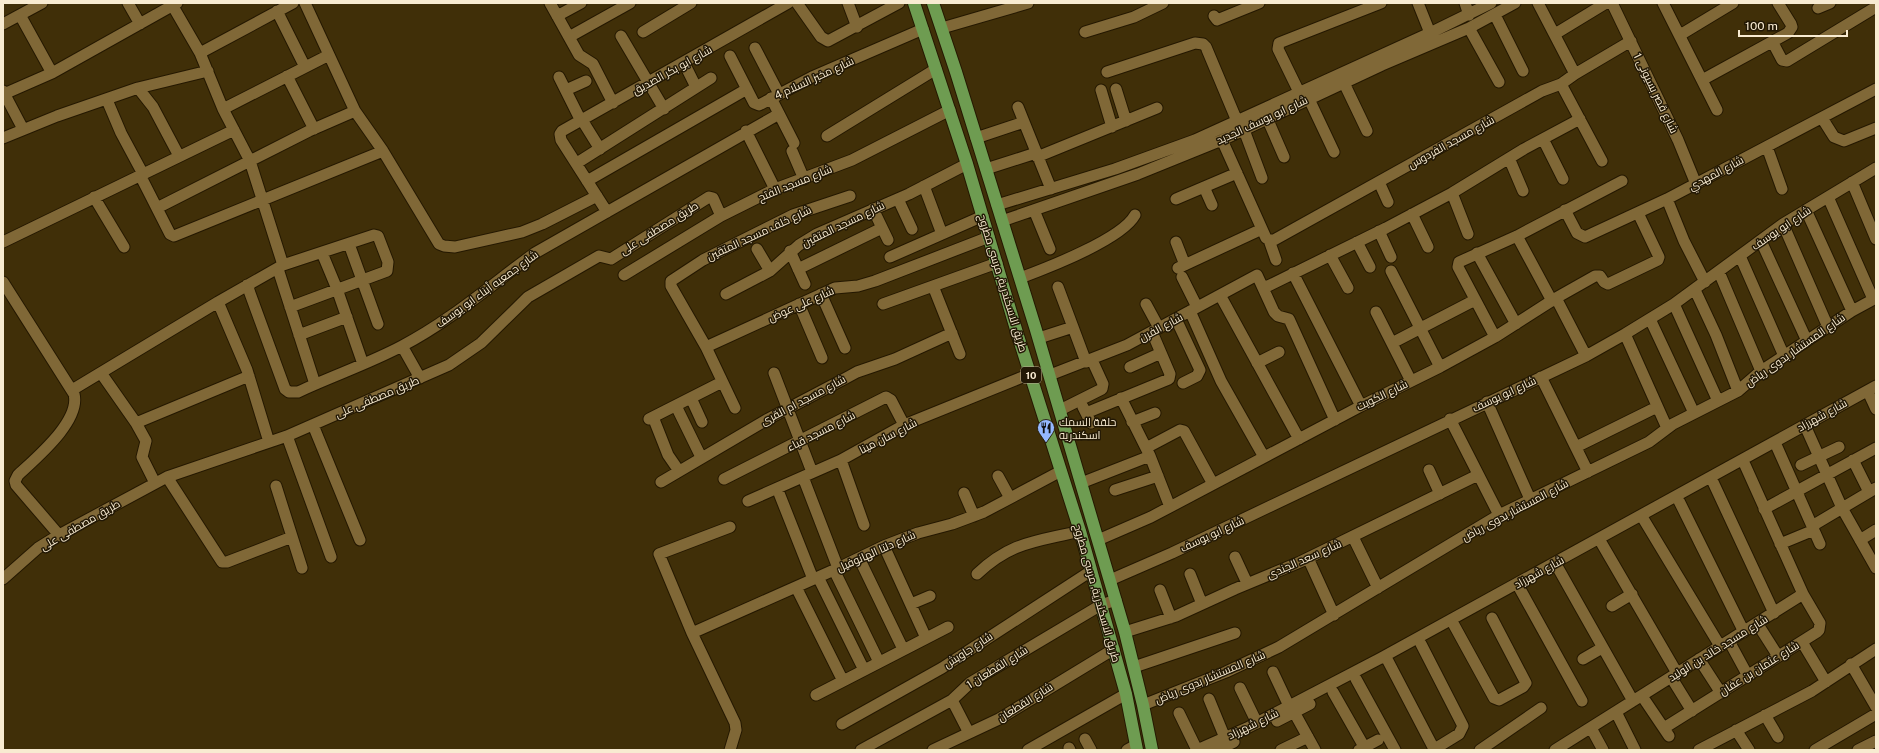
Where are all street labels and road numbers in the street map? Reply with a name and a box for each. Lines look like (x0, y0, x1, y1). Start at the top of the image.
street label: شارع ابو بكر الصديق (630, 43, 715, 99)
street label: شارع قصر بسيونى 1 (1630, 51, 1681, 136)
street label: شارع مخبز السلام 4 (772, 54, 856, 103)
street label: شارع ابو يوسف الجديد (1215, 94, 1310, 148)
street label: شارع مسجد الفردوس (1406, 113, 1497, 172)
street label: شارع المهدي (1687, 154, 1747, 195)
street label: شارع مسجد الفتح (756, 163, 835, 205)
street label: طريق مصطفى على (618, 199, 701, 258)
street label: شارع مسجد المتقين (800, 199, 887, 251)
street label: شارع خلف مسجد المتقين (705, 203, 814, 264)
street label: شارع ابو يوسف (1749, 204, 1814, 254)
street label: طريق الاسكندرية, مرسى مطروح (974, 213, 1030, 354)
street label: شارع جمعيه أبناء ابو يوسف (433, 247, 541, 332)
street label: شارع على عوض (766, 284, 837, 326)
street label: شارع الفرن (1137, 311, 1186, 345)
street label: شارع المستشار بدوى رياض (1743, 311, 1848, 391)
road number: 10 (1021, 367, 1041, 383)
street label: شارع مسجد ام القرى (759, 373, 848, 429)
street label: طريق مصطفى على (333, 374, 421, 421)
street label: شارع ابو يوسف (1470, 374, 1539, 416)
street label: شارع الكويت (1354, 377, 1410, 414)
street label: شارع شهرزاد (1795, 396, 1850, 435)
street label: شارع مسجد قباء (785, 409, 858, 455)
street label: شارع سان مينا (857, 416, 920, 457)
street label: شارع المستشار بدوى رياض (1460, 477, 1571, 545)
street label: طريق مصطفى على (38, 497, 122, 554)
street label: شارع ابو يوسف (1178, 514, 1247, 556)
street label: طريق الاسكندرية, مرسى مطروح (1070, 522, 1123, 664)
street label: شارع دلتا الهانوفيل (835, 528, 918, 576)
street label: شارع سعد الجندى (1265, 537, 1344, 583)
street label: شارع شهرزاد (1512, 553, 1567, 592)
street label: شارع مسجد خالد بن الوليد (1666, 613, 1771, 685)
street label: شارع جاويش (941, 630, 996, 672)
street label: شارع عثمان بن عفان (1717, 639, 1802, 699)
street label: شارع القطعان 1 (964, 643, 1031, 692)
street label: شارع المستشار بدوى رياض (1153, 648, 1268, 708)
street label: شارع القطعان (995, 680, 1056, 725)
street label: شارع شهرزاد (1226, 707, 1281, 743)

